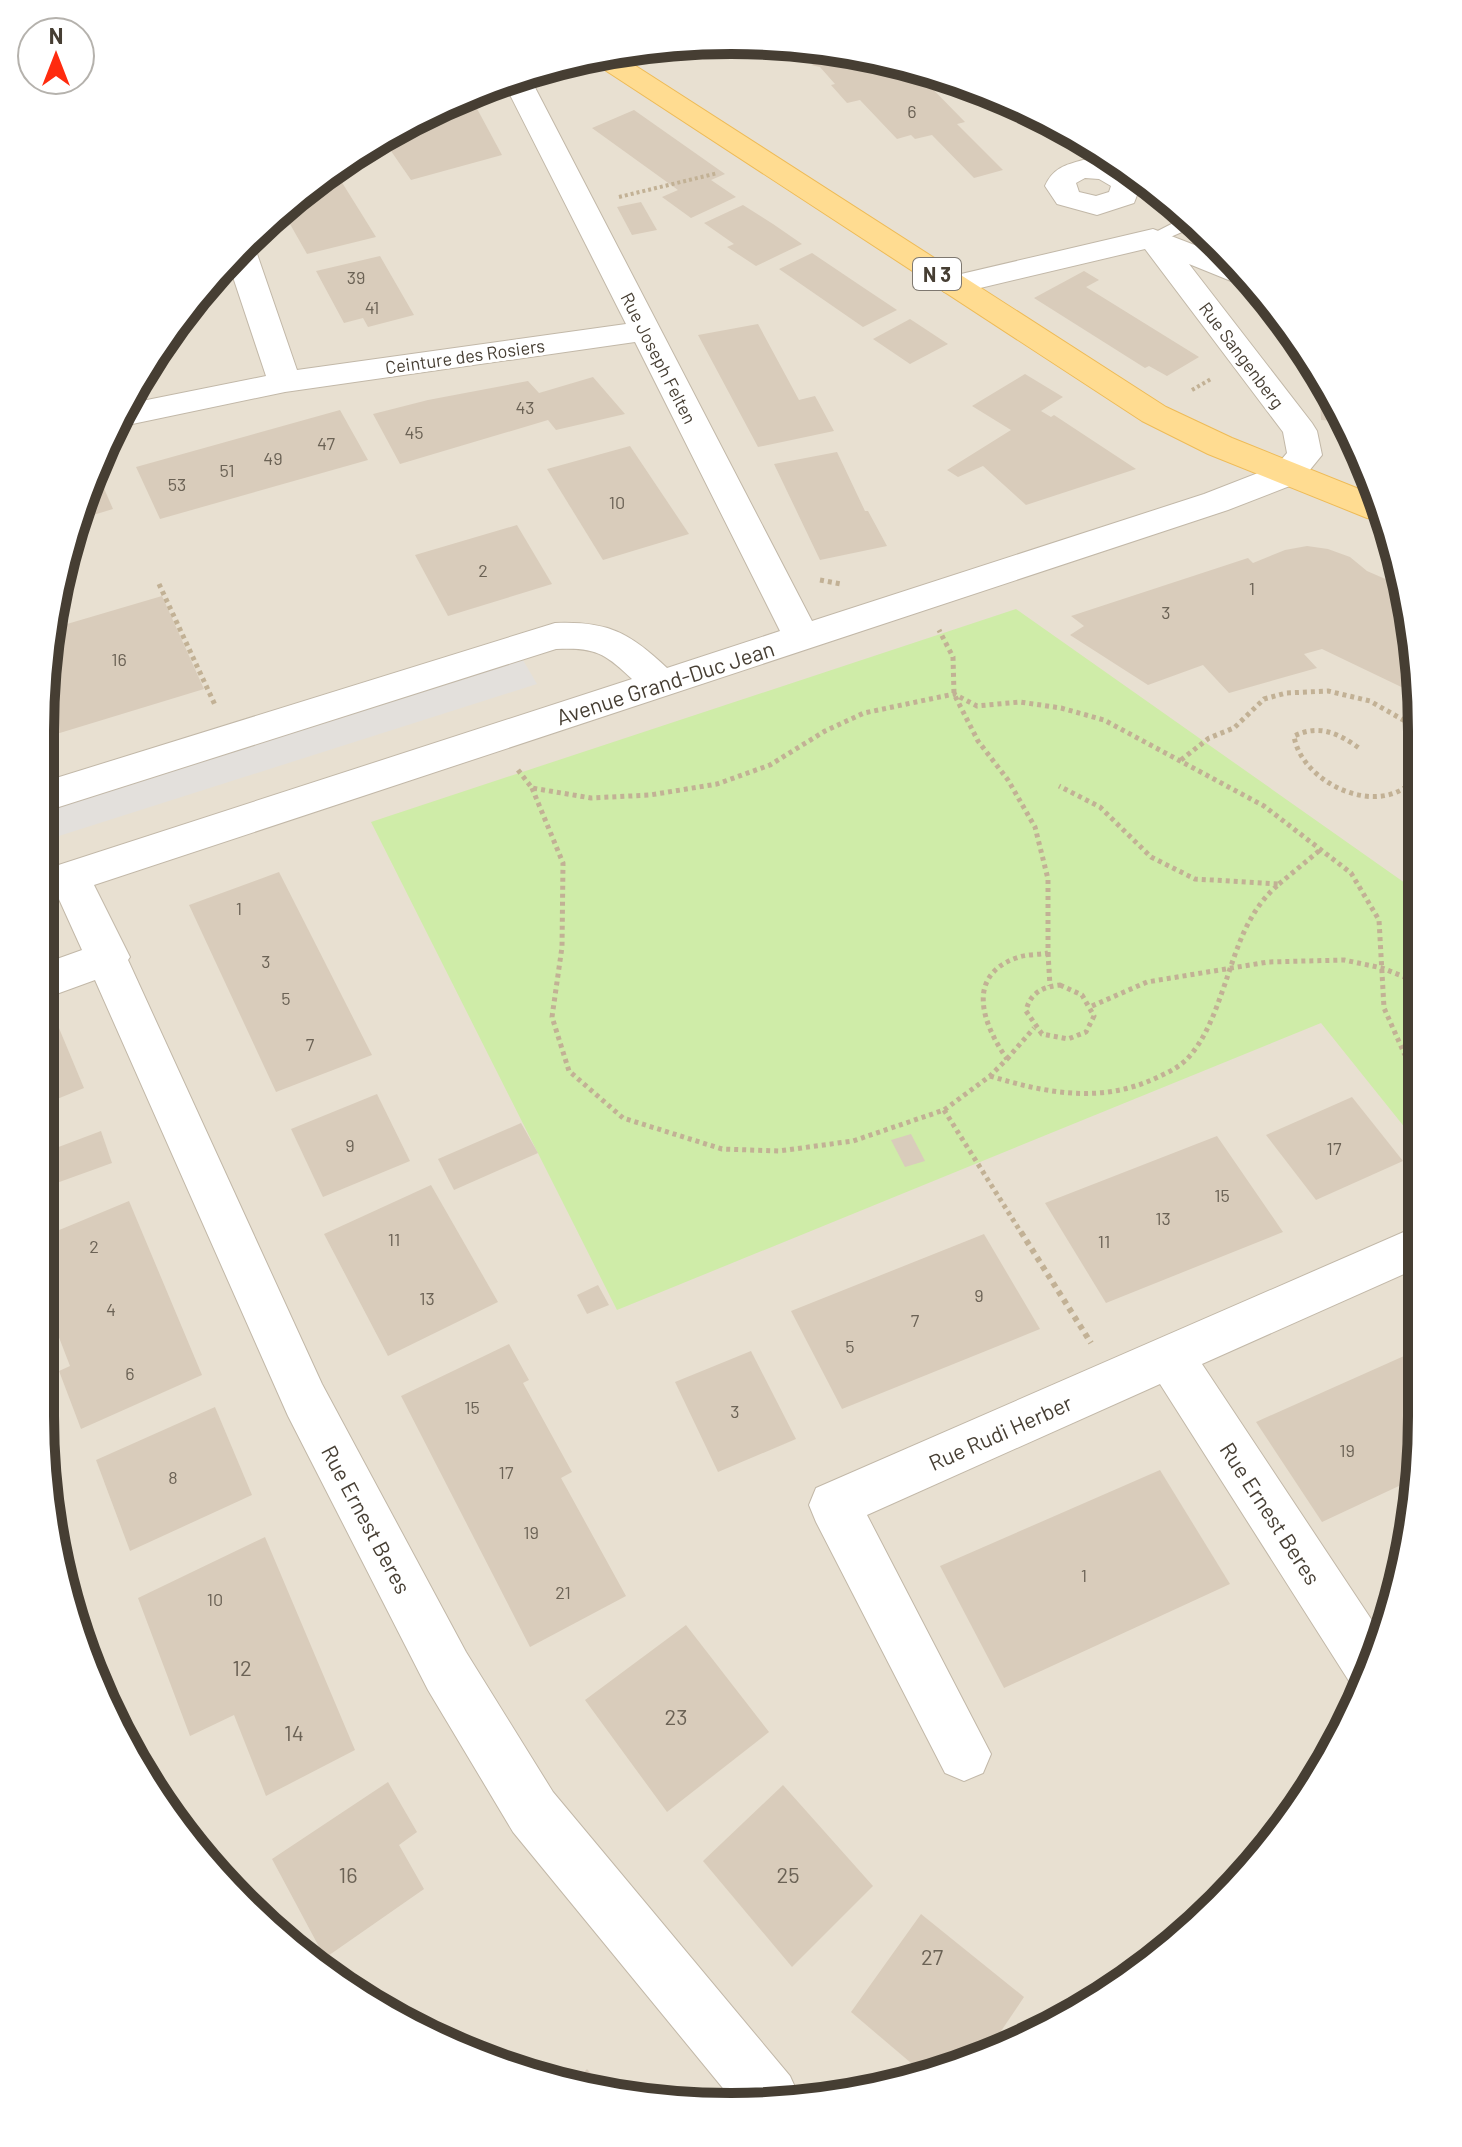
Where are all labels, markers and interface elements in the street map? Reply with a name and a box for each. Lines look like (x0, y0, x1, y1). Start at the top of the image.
north arrow (16, 16, 96, 96)
text: N (49, 22, 63, 48)
house number: 6 (907, 100, 917, 122)
road number: N 3 (913, 258, 961, 290)
house number: 39 (347, 266, 365, 288)
street label: Rue Joseph Felten (616, 289, 702, 427)
house number: 41 (365, 296, 379, 318)
street label: Rue Sangenberg (1195, 298, 1289, 412)
street label: Ceinture des Rosiers (384, 334, 546, 378)
house number: 43 (515, 396, 535, 418)
house number: 45 (404, 421, 424, 443)
house number: 47 (317, 432, 335, 454)
house number: 49 (263, 447, 283, 469)
house number: 51 (219, 459, 235, 481)
house number: 53 (168, 473, 186, 495)
house number: 10 (609, 491, 625, 513)
house number: 2 (478, 559, 488, 581)
house number: 1 (1249, 577, 1255, 599)
house number: 3 (1161, 601, 1171, 623)
street label: Avenue Grand-Duc Jean (553, 634, 777, 730)
house number: 16 (111, 648, 127, 670)
house number: 1 (236, 897, 242, 919)
house number: 3 (261, 950, 271, 972)
house number: 5 (281, 987, 291, 1009)
house number: 7 (306, 1033, 315, 1055)
house number: 9 (345, 1134, 355, 1156)
house number: 17 (1327, 1137, 1342, 1159)
house number: 15 (1214, 1184, 1230, 1206)
house number: 13 (1155, 1207, 1171, 1229)
house number: 11 (388, 1228, 400, 1250)
house number: 11 (1098, 1230, 1110, 1252)
house number: 2 (89, 1235, 99, 1257)
house number: 9 (974, 1284, 984, 1306)
house number: 13 (419, 1287, 435, 1309)
house number: 4 (106, 1298, 116, 1320)
house number: 7 (911, 1309, 920, 1331)
house number: 5 (845, 1335, 855, 1357)
house number: 6 (125, 1362, 135, 1384)
street label: Rue Rudi Herber (924, 1389, 1076, 1475)
house number: 15 (464, 1396, 480, 1418)
house number: 3 (730, 1400, 740, 1422)
street label: Rue Ernest Beres (1215, 1437, 1327, 1589)
house number: 19 (1339, 1439, 1355, 1461)
street label: Rue Ernest Beres (317, 1440, 417, 1598)
house number: 17 (499, 1461, 514, 1483)
house number: 8 (168, 1466, 178, 1488)
house number: 19 (523, 1521, 539, 1543)
house number: 1 (1081, 1564, 1087, 1586)
house number: 21 (555, 1581, 571, 1603)
house number: 10 (207, 1588, 223, 1610)
house number: 12 (232, 1654, 252, 1680)
house number: 23 (665, 1703, 688, 1729)
house number: 14 (284, 1719, 304, 1745)
house number: 16 (338, 1861, 358, 1887)
house number: 25 (776, 1861, 800, 1887)
house number: 27 (921, 1943, 943, 1969)

